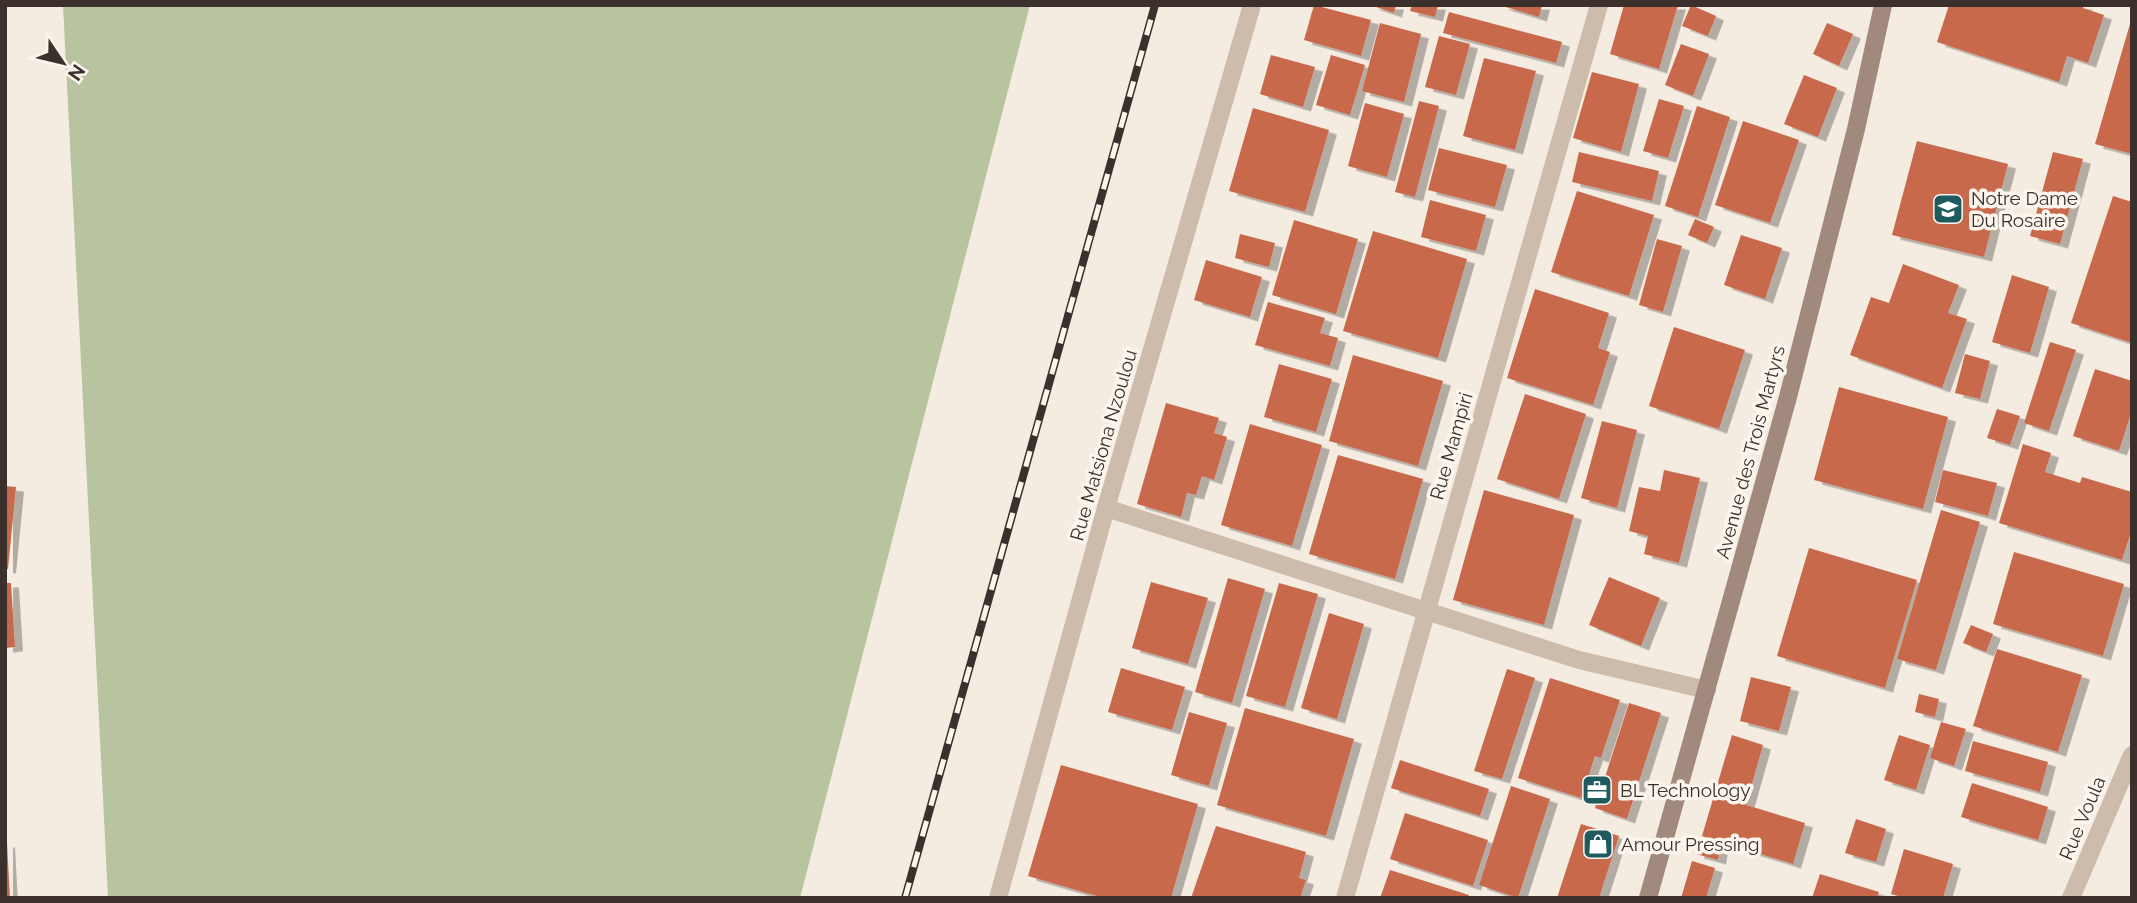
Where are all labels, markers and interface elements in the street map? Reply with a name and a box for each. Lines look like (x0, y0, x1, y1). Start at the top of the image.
north arrow (28, 28, 98, 98)
text: N (64, 61, 90, 85)
place label: Notre Dame Du Rosaire (1971, 187, 2078, 231)
school or university icon: Notre Dame Du Rosaire (1931, 192, 1965, 226)
street label: Avenue des Trois Martyrs (1711, 343, 1789, 561)
street label: Rue Matsiona Nzoulou (1065, 347, 1141, 543)
street label: Rue Mampiri (1425, 390, 1477, 502)
office icon: BL Technology (1580, 773, 1614, 807)
street label: Rue Voula (2055, 773, 2109, 863)
place label: BL Technology (1620, 779, 1751, 801)
shop icon: Amour Pressing (1581, 827, 1615, 861)
place label: Amour Pressing (1621, 833, 1760, 855)

